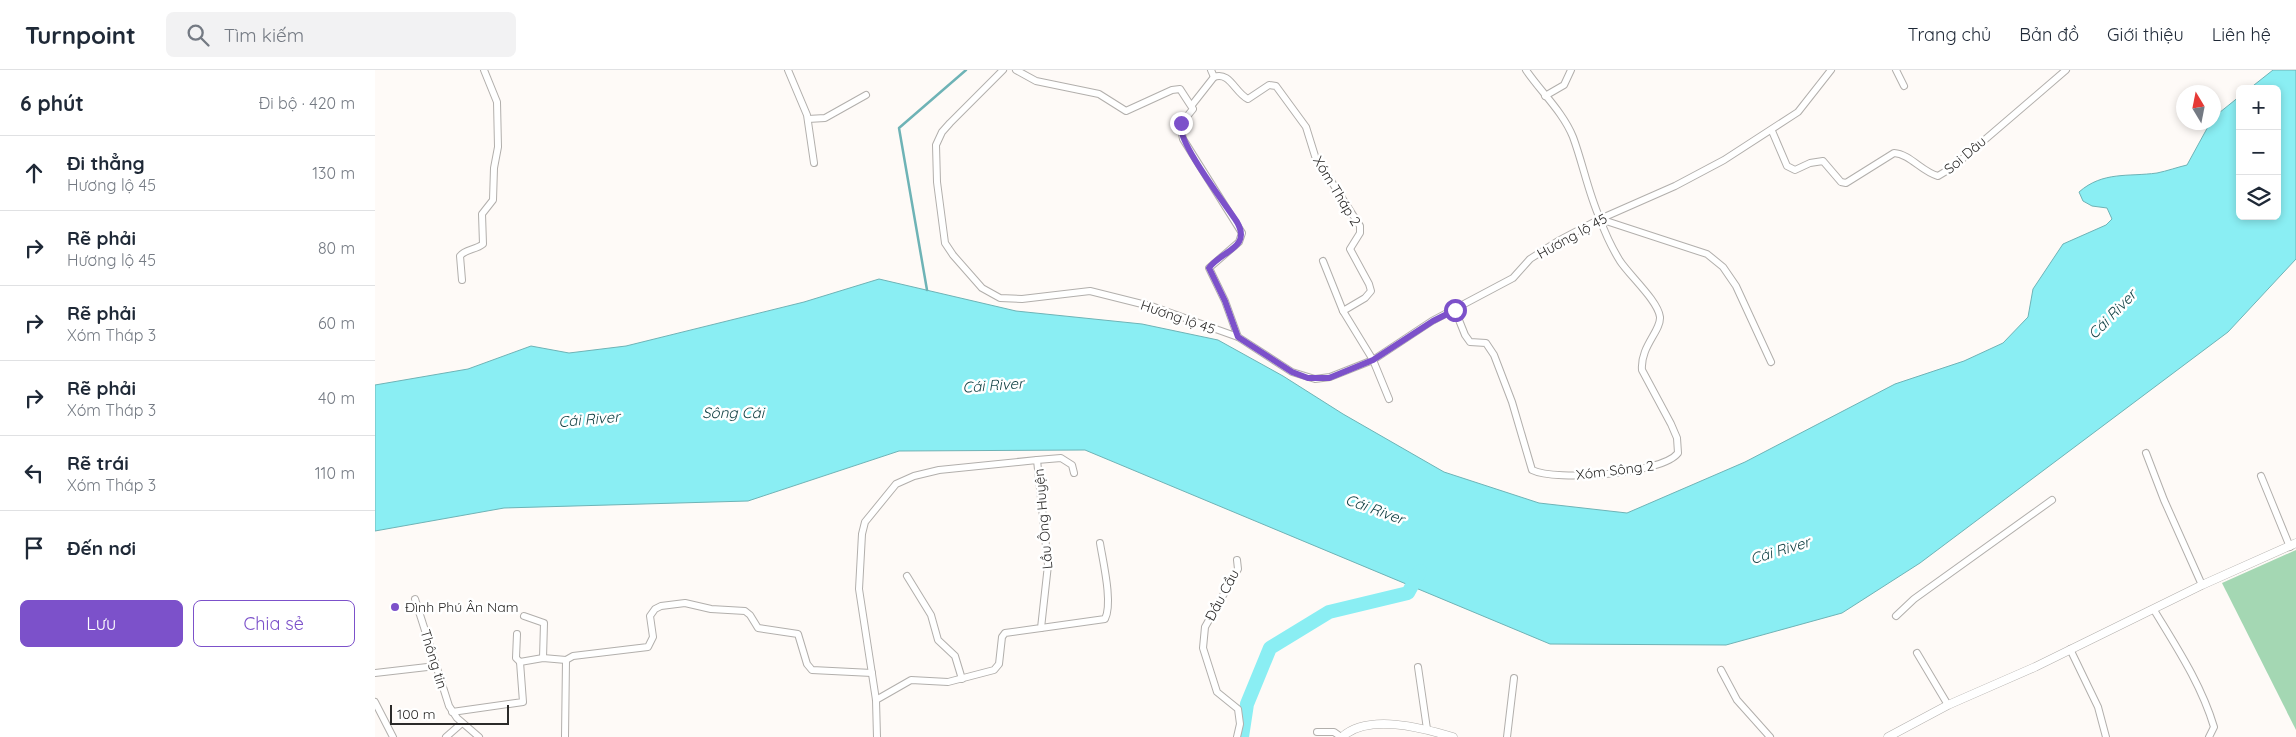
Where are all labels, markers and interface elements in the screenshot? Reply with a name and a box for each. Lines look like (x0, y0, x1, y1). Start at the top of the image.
search box (166, 12, 516, 57)
text: Turnpoint (25, 20, 136, 50)
icon: search (184, 21, 212, 49)
text: Tìm kiếm (224, 23, 304, 47)
text: Trang chủ (1908, 23, 1991, 46)
text: Bản đồ (2019, 23, 2079, 46)
text: Giới thiệu (2107, 23, 2184, 46)
text: Liên hệ (2212, 23, 2271, 46)
north arrow (2176, 85, 2221, 130)
map controls (2236, 85, 2281, 220)
button: + (2236, 85, 2281, 130)
text: 6 phút (20, 90, 84, 116)
text: Đi bộ · 420 m (259, 93, 355, 113)
route end (1170, 112, 1193, 135)
button: − (2236, 130, 2281, 175)
street label: Soi Dâu (1940, 132, 1990, 178)
text: Đi thẳng (67, 151, 145, 175)
street label: Xóm Tháp 2 (1309, 153, 1365, 229)
icon: ahead (20, 159, 48, 187)
text: 130 m (312, 163, 355, 183)
text: Hương lộ 45 (67, 175, 156, 195)
button: layers (2236, 175, 2281, 220)
street label: Hương lộ 45 (1534, 209, 1610, 263)
text: Rẽ phải (67, 226, 136, 250)
icon: right (20, 234, 48, 262)
text: 80 m (318, 238, 355, 258)
text: Hương lộ 45 (67, 250, 156, 270)
water label: Cái River (2084, 284, 2142, 343)
street label: Hương lộ 45 (1138, 296, 1218, 338)
route start (1444, 299, 1467, 322)
text: Rẽ phải (67, 301, 136, 325)
icon: right (20, 309, 48, 337)
text: 60 m (318, 313, 355, 333)
text: Xóm Tháp 3 (67, 325, 156, 345)
water label: Cái River (962, 373, 1027, 397)
text: Rẽ phải (67, 376, 136, 400)
icon: right (20, 384, 48, 412)
text: 40 m (318, 388, 355, 408)
text: Xóm Tháp 3 (67, 400, 156, 420)
water label: Sông Cái (702, 403, 766, 422)
water label: Cái River (558, 407, 623, 431)
text: Rẽ trái (67, 451, 129, 475)
street label: Xóm Sông 2 (1575, 456, 1655, 484)
icon: left (20, 459, 48, 487)
text: 110 m (315, 463, 355, 483)
street label: Lầu Ông Huyện (1030, 468, 1056, 570)
text: Xóm Tháp 3 (67, 475, 156, 495)
water label: Cái River (1343, 490, 1409, 529)
water label: Cái River (1748, 531, 1814, 568)
icon: arrive (20, 534, 48, 562)
text: Đến nơi (67, 536, 136, 560)
street label: Đầu Cầu (1201, 566, 1243, 624)
place label: Đình Phú Ân Nam (405, 598, 518, 616)
button: Lưu (20, 600, 183, 647)
button: Chia sẻ (193, 600, 355, 647)
marker: Đình Phú Ân Nam (389, 601, 401, 613)
street label: Thông tin (416, 627, 452, 691)
scale bar (390, 702, 509, 725)
text: 100 m (397, 705, 435, 723)

